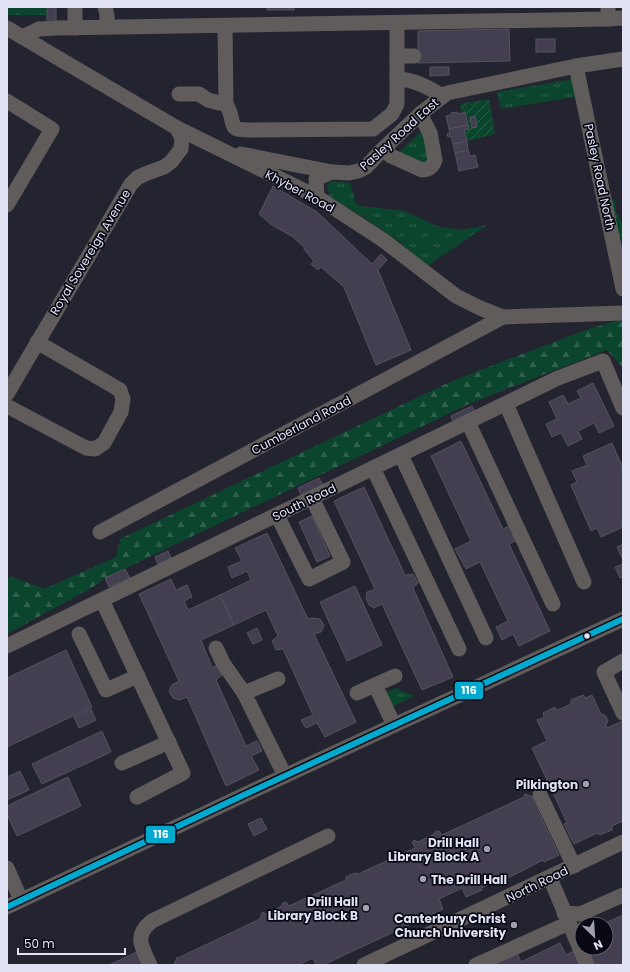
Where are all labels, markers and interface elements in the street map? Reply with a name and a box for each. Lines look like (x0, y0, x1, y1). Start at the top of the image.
street label: Pasley Road East (356, 94, 442, 174)
street label: Pasley Road North (580, 122, 620, 232)
street label: Khyber Road (262, 166, 338, 216)
street label: Royal Sovereign Avenue (46, 186, 134, 318)
street label: Cumberland Road (248, 392, 354, 458)
street label: South Road (269, 479, 339, 525)
unlabelled marker (582, 631, 592, 641)
line badge: 116 (454, 681, 484, 700)
text: 116 (461, 682, 477, 698)
place label: Pilkington (516, 776, 578, 793)
marker: Pilkington (581, 779, 591, 789)
line badge: 116 (145, 825, 176, 844)
text: 116 (153, 826, 169, 842)
place label: Drill Hall Library Block A (388, 834, 479, 865)
marker: Drill Hall Library Block A (482, 844, 492, 854)
street label: North Road (503, 862, 571, 906)
place label: The Drill Hall (431, 871, 507, 888)
marker: The Drill Hall (418, 874, 428, 884)
place label: Drill Hall Library Block B (268, 893, 358, 924)
marker: Drill Hall Library Block B (361, 903, 371, 913)
place label: Canterbury Christ Church University (394, 910, 506, 941)
north arrow (574, 916, 614, 956)
marker: Canterbury Christ Church University (509, 920, 519, 930)
scale bar (18, 930, 125, 956)
text: 50 m (24, 935, 55, 952)
text: N (591, 936, 605, 954)

